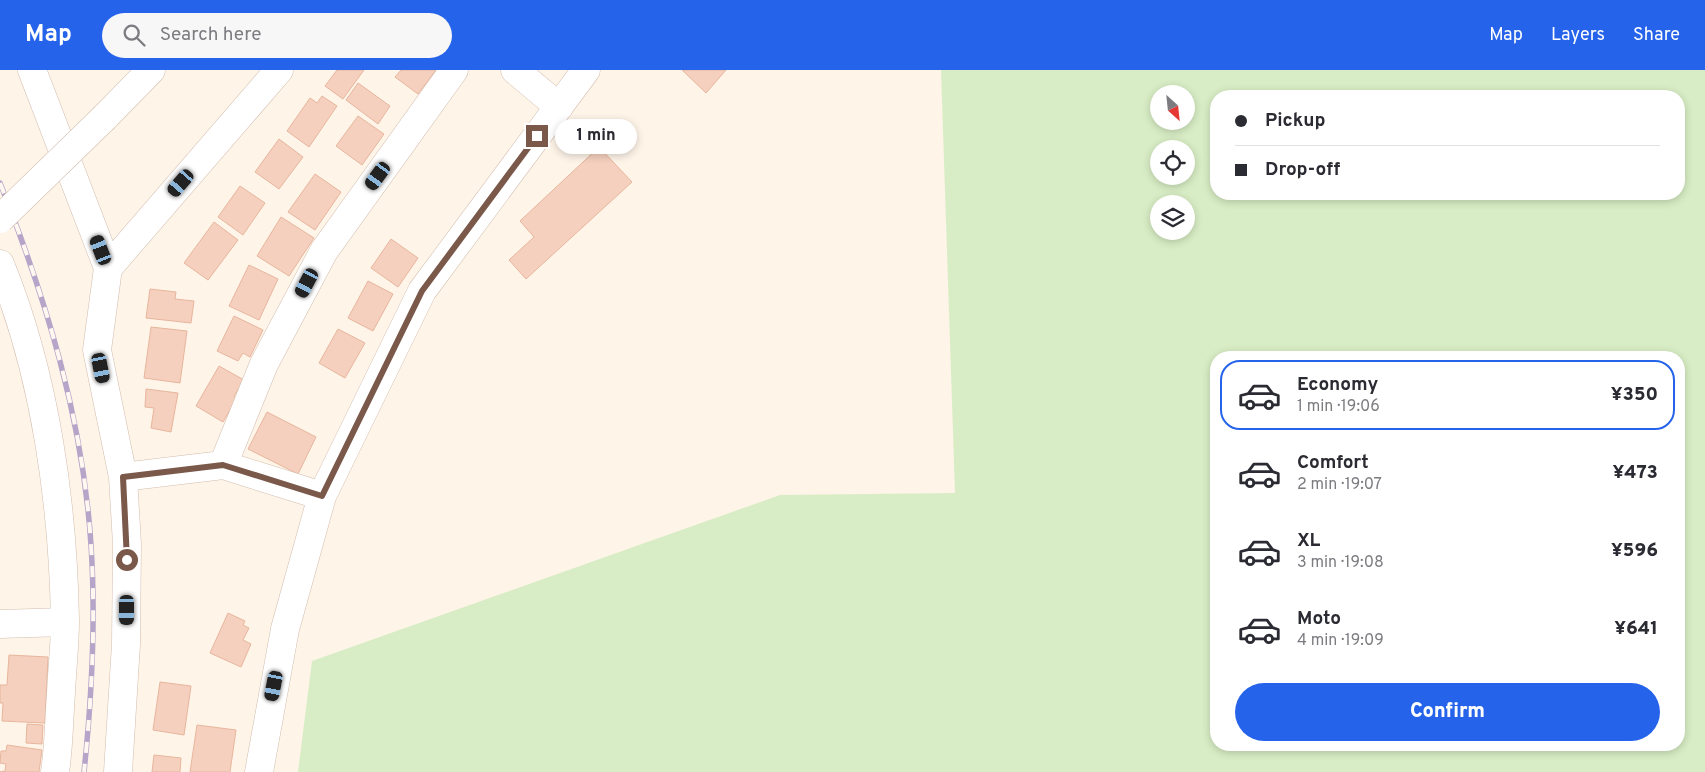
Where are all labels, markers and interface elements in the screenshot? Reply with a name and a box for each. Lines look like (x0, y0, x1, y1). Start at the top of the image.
search box (102, 13, 452, 58)
text: Map (25, 20, 72, 50)
icon: search (120, 21, 148, 49)
text: Search here (160, 23, 261, 47)
text: Map (1489, 24, 1523, 47)
text: Layers (1551, 24, 1605, 47)
text: Share (1633, 24, 1680, 47)
north arrow (1150, 85, 1195, 130)
map controls (1150, 85, 1195, 240)
text: Pickup (1265, 109, 1325, 133)
callout: 1 min (554, 118, 637, 154)
route end (526, 125, 548, 147)
text: 1 min (576, 126, 616, 146)
button: locate (1150, 140, 1195, 185)
text: Drop-off (1265, 158, 1340, 182)
car (363, 159, 392, 193)
car (165, 167, 196, 199)
button: layers (1150, 195, 1195, 240)
car (88, 233, 113, 267)
car (293, 266, 320, 300)
car (90, 352, 111, 384)
icon: car (1237, 373, 1282, 418)
text: Economy (1297, 373, 1378, 397)
text: ¥350 (1611, 383, 1658, 407)
text: 1 min · 19:06 (1297, 397, 1380, 417)
icon: car (1237, 451, 1282, 496)
text: Comfort (1297, 451, 1369, 475)
text: ¥473 (1612, 461, 1658, 485)
text: 2 min · 19:07 (1297, 475, 1382, 495)
icon: car (1237, 529, 1282, 574)
text: XL (1297, 529, 1320, 553)
text: ¥596 (1611, 539, 1658, 563)
route start (116, 549, 138, 571)
text: 3 min · 19:08 (1297, 553, 1384, 573)
car (119, 595, 134, 625)
icon: car (1237, 607, 1282, 652)
text: Moto (1297, 607, 1341, 631)
text: ¥641 (1614, 617, 1658, 641)
text: 4 min · 19:09 (1297, 631, 1384, 651)
car (263, 670, 284, 702)
button: Confirm (1235, 683, 1660, 741)

